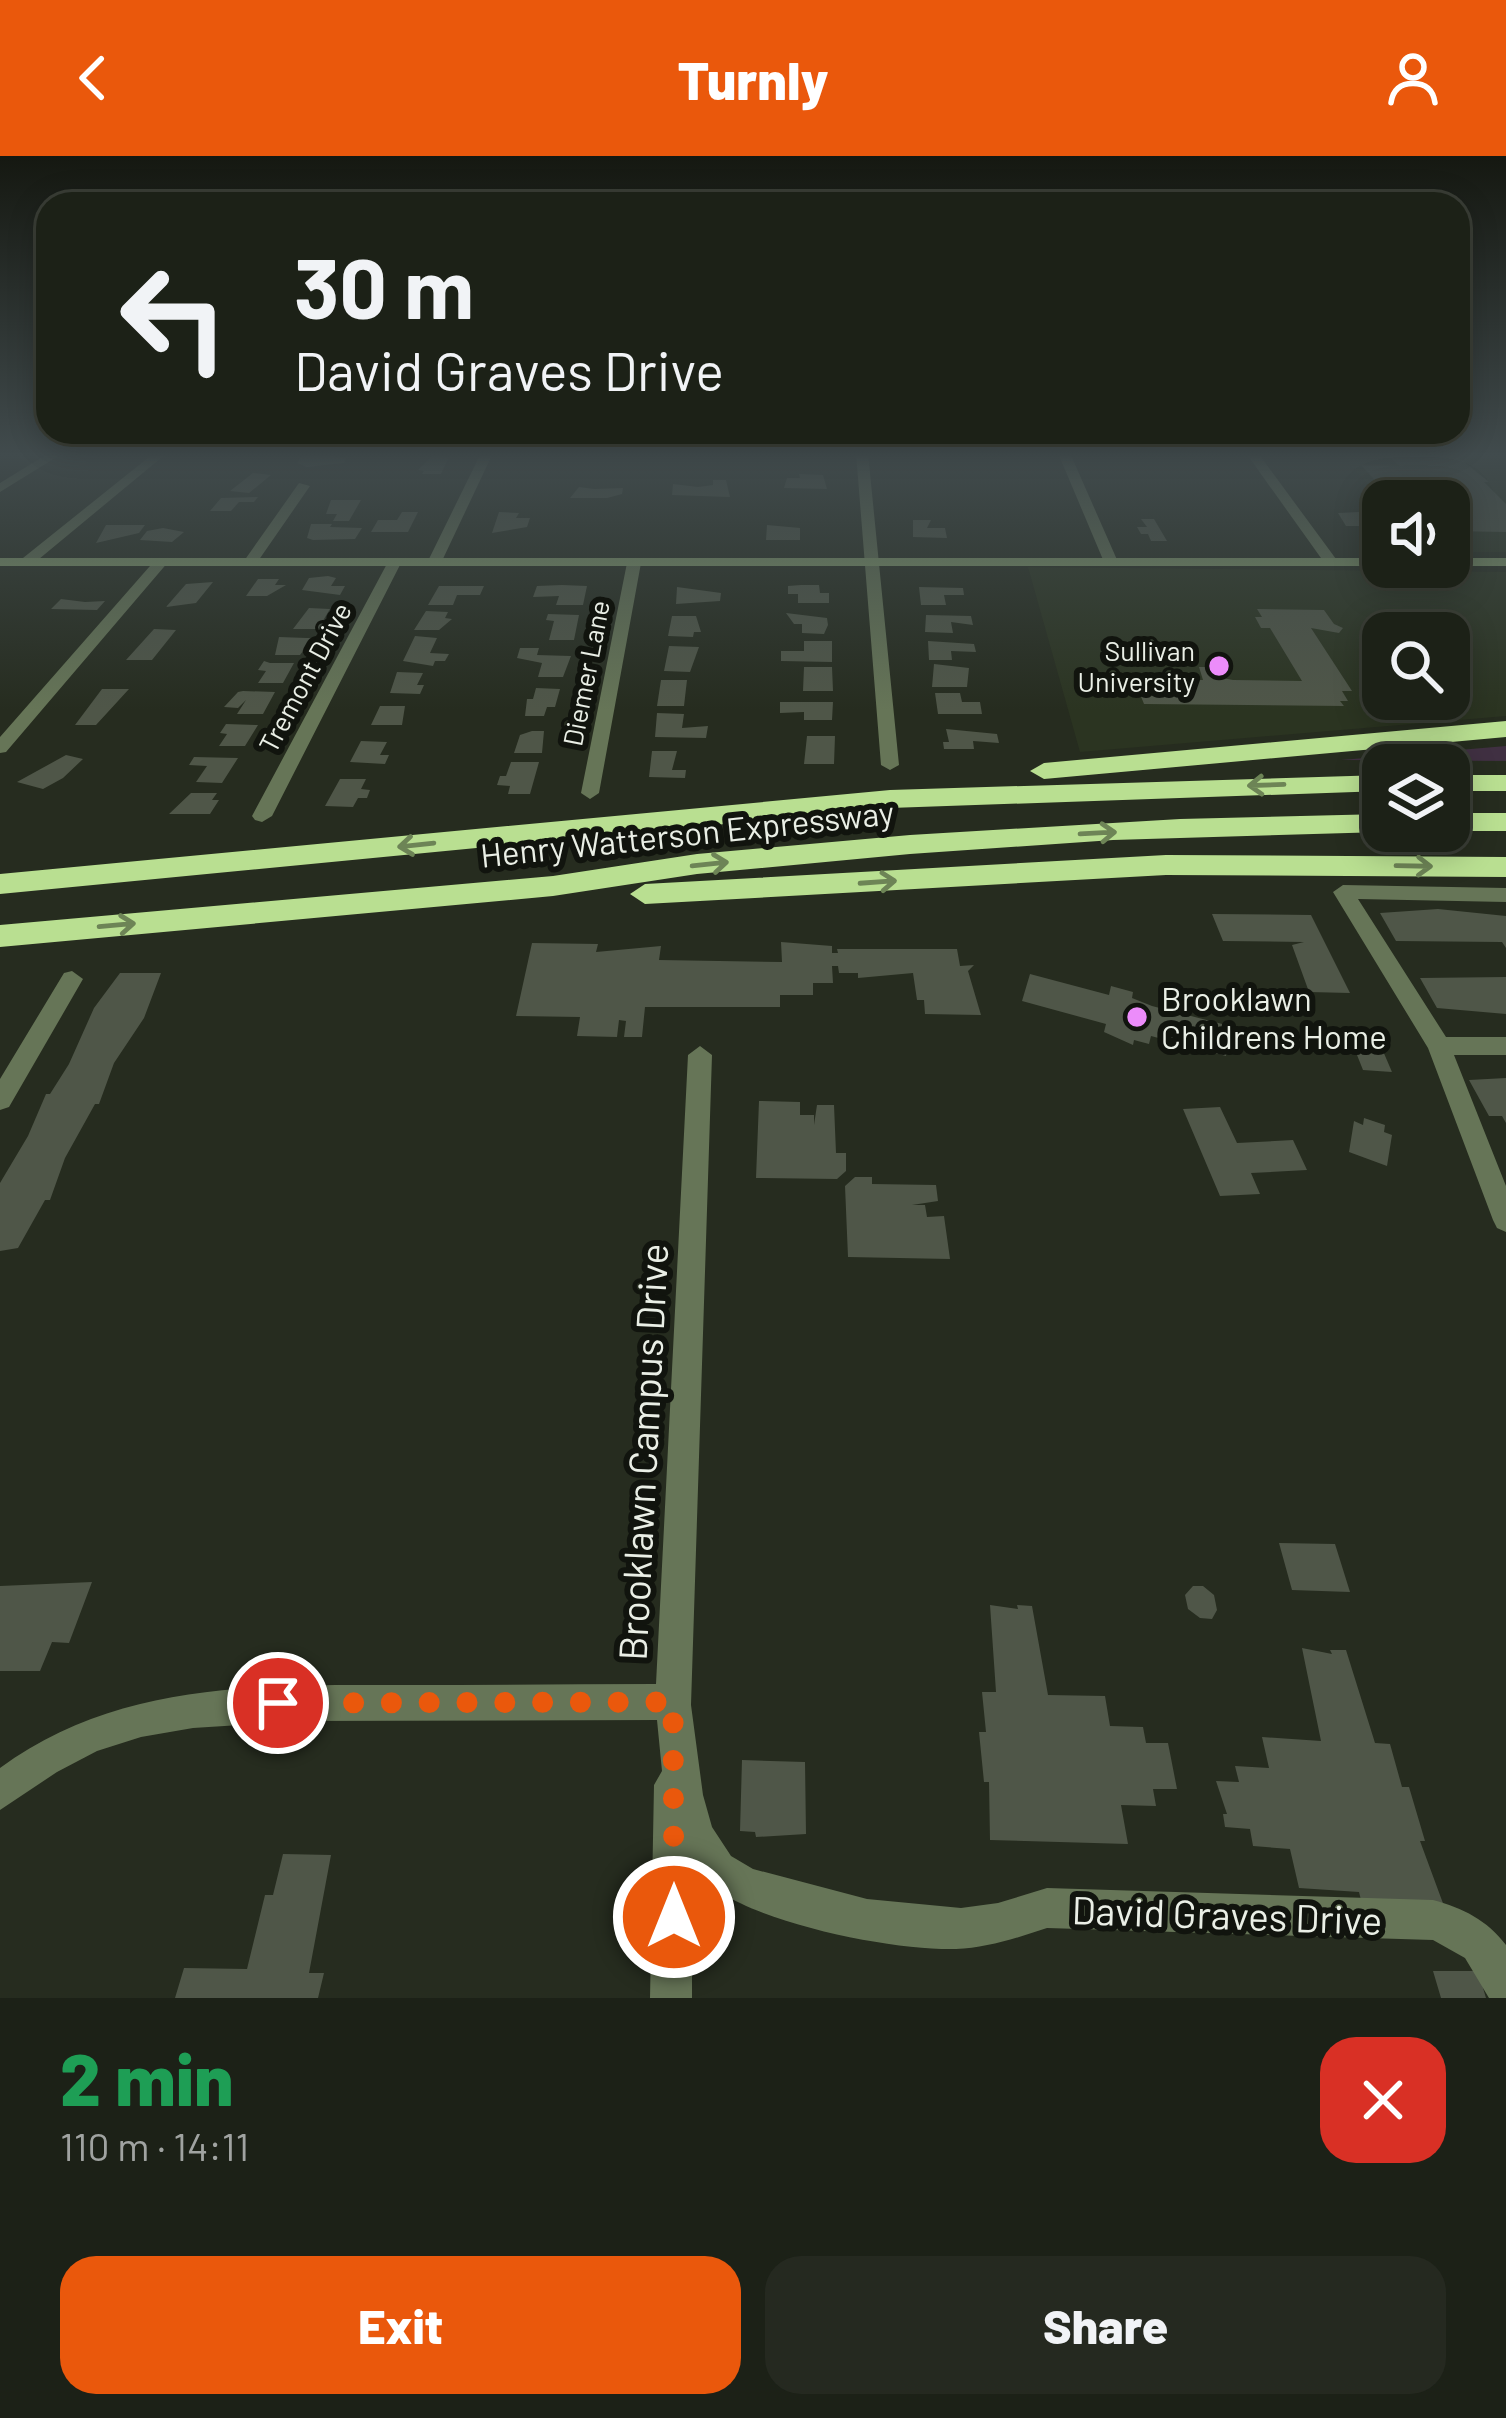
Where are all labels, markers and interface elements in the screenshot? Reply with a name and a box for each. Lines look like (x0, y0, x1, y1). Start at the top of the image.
icon: back (60, 45, 126, 111)
icon: person (1380, 45, 1446, 111)
text: Turnly (677, 46, 829, 111)
text: 30 m (294, 235, 474, 336)
icon: left (96, 240, 252, 396)
text: David Graves Drive (294, 337, 724, 402)
map controls (1362, 480, 1470, 852)
button: sound (1362, 480, 1470, 588)
street label: Tremont Drive (251, 597, 357, 757)
street label: Diemer Lane (555, 597, 615, 749)
button: search (1362, 612, 1470, 720)
place label: Sullivan University (1077, 634, 1195, 697)
marker: Sullivan University (1206, 653, 1232, 679)
button: layers (1362, 744, 1470, 852)
one-way arrow (1247, 774, 1286, 797)
street label: Henry Watterson Expressway (478, 791, 896, 875)
one-way arrow (1078, 821, 1117, 844)
one-way arrow (398, 834, 437, 857)
one-way arrow (690, 852, 729, 874)
one-way arrow (1394, 854, 1433, 877)
one-way arrow (858, 871, 897, 894)
one-way arrow (96, 913, 135, 936)
place label: Brooklawn Childrens Home (1161, 978, 1387, 1056)
marker: Brooklawn Childrens Home (1124, 1004, 1150, 1030)
street label: Brooklawn Campus Drive (608, 1242, 676, 1662)
pin (227, 1652, 329, 1754)
icon: arrive (245, 1670, 311, 1736)
position arrow (611, 1854, 737, 1980)
street label: David Graves Drive (1071, 1885, 1383, 1943)
text: 2 min (60, 2034, 234, 2120)
button: close (1320, 2037, 1446, 2163)
text: 110 m · 14:11 (60, 2122, 249, 2169)
button: Exit (60, 2256, 741, 2394)
button: Share (765, 2256, 1446, 2394)

